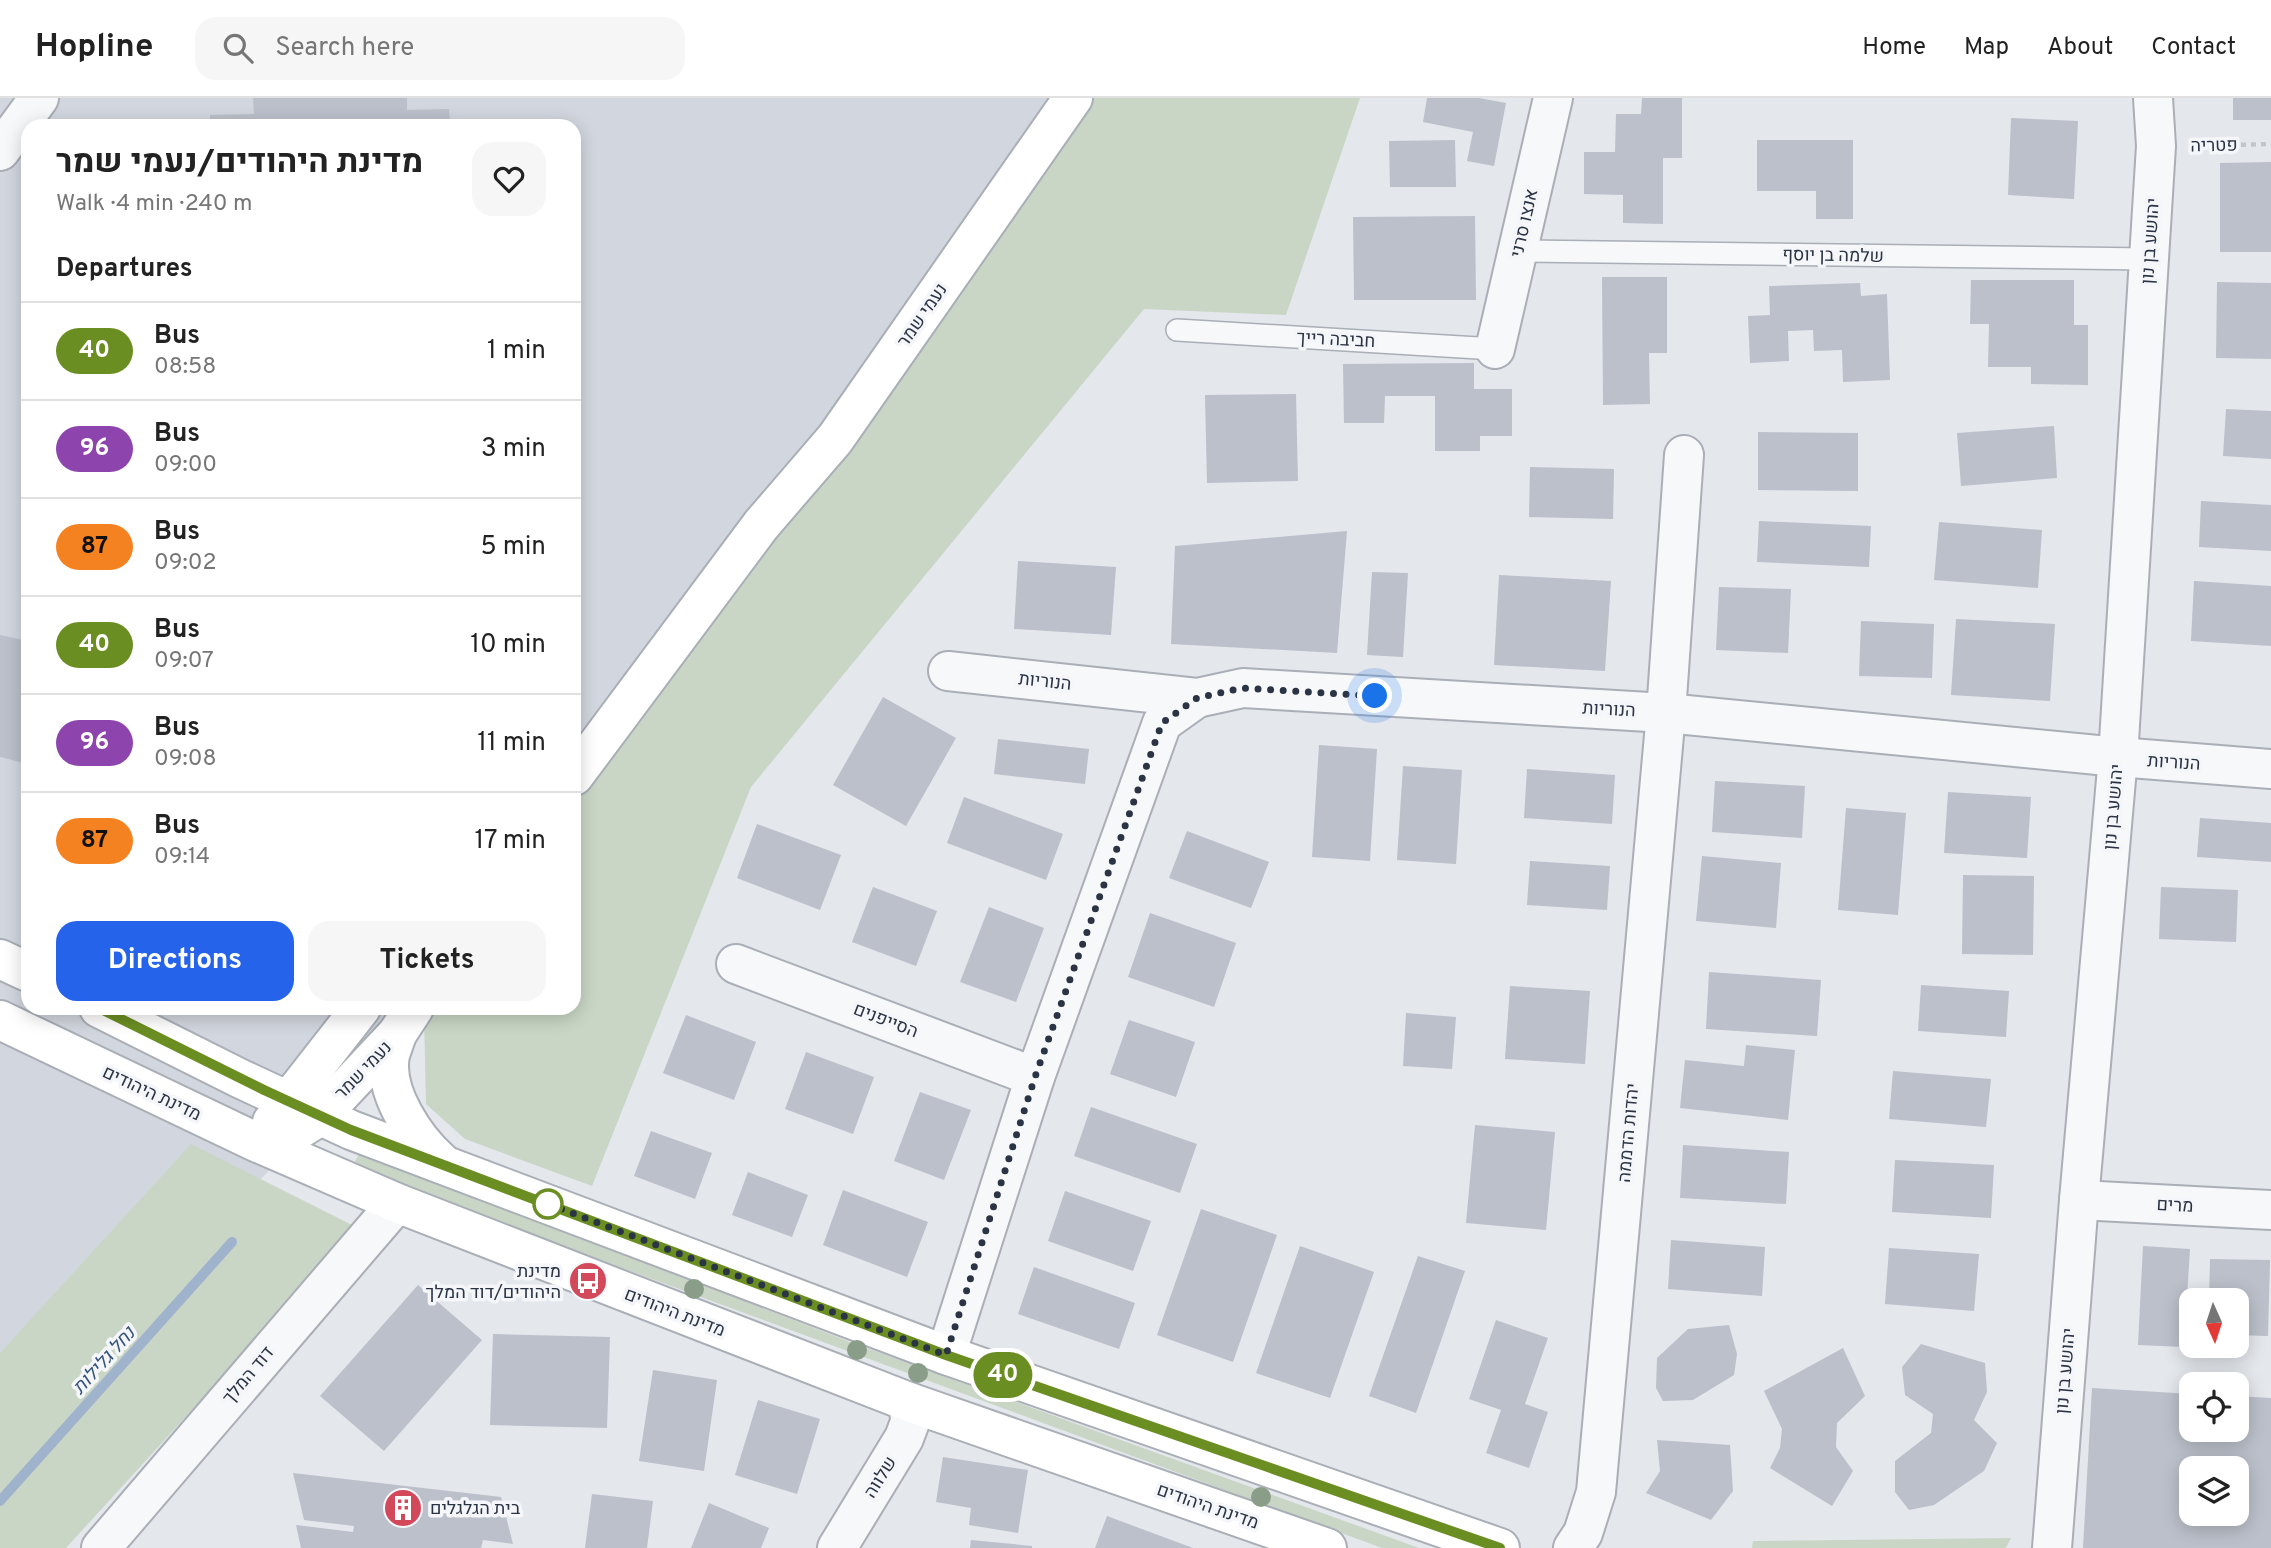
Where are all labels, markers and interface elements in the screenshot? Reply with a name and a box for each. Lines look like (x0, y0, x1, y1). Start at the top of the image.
search box (195, 17, 685, 80)
text: Hopline (35, 27, 153, 69)
icon: search (219, 29, 257, 67)
text: Search here (275, 32, 414, 65)
text: Home (1862, 33, 1926, 63)
text: Map (1964, 33, 2009, 63)
text: About (2047, 33, 2113, 63)
text: Contact (2151, 33, 2236, 63)
street label: פטריה (2190, 135, 2238, 158)
button: heart (472, 142, 546, 216)
text: מדינת היהודים/נעמי שמר (56, 143, 423, 185)
street label: אנצו סרני (1506, 187, 1545, 260)
text: Walk · 4 min · 240 m (56, 190, 252, 219)
street label: יהושע בן נון (2137, 197, 2166, 285)
street label: שלמה בן יוסף (1782, 244, 1884, 269)
text: Departures (56, 253, 193, 286)
street label: נעמי שמר (893, 280, 953, 352)
text: Bus (154, 320, 200, 353)
street label: חביבה רייך (1296, 327, 1376, 354)
text: 1 min (487, 335, 546, 368)
text: 40 (79, 336, 110, 366)
text: 08:58 (154, 353, 216, 382)
text: Bus (154, 418, 200, 451)
text: 3 min (481, 433, 546, 466)
text: 96 (80, 434, 109, 464)
text: 09:00 (154, 451, 217, 480)
text: Bus (154, 516, 200, 549)
text: 5 min (480, 531, 546, 564)
text: 87 (81, 532, 108, 562)
text: 09:02 (154, 549, 217, 578)
text: Bus (154, 614, 200, 647)
text: 10 min (470, 629, 546, 662)
text: 40 (79, 630, 110, 660)
text: 09:07 (154, 647, 214, 676)
street label: הנוריות (1017, 668, 1073, 697)
your location (1357, 678, 1392, 713)
street label: הנוריות (1582, 698, 1636, 723)
text: Bus (154, 712, 200, 745)
text: 11 min (477, 727, 546, 760)
text: 96 (80, 728, 109, 758)
text: 09:08 (154, 745, 217, 774)
street label: הנוריות (2147, 750, 2201, 777)
street label: יהושע בן נון (2099, 763, 2130, 851)
text: Bus (154, 810, 200, 843)
text: 17 min (474, 825, 546, 858)
text: 87 (81, 826, 108, 856)
text: 09:14 (154, 843, 210, 872)
button: Directions (56, 921, 294, 1001)
button: Tickets (308, 921, 546, 1001)
street label: הסייפנים (850, 999, 921, 1044)
street label: נעמי שמר (331, 1037, 398, 1105)
street label: מדינת היהודים (98, 1061, 204, 1127)
street label: יהדות הדממה (1614, 1083, 1645, 1184)
unlabelled marker (533, 1189, 563, 1219)
street label: מרים (2156, 1194, 2194, 1219)
bus stop icon: מדינת היהודים/דוד המלך (567, 1260, 609, 1302)
place label: מדינת היהודים/דוד המלך (426, 1261, 561, 1305)
street label: מדינת היהודים (621, 1284, 728, 1343)
north arrow (2179, 1288, 2249, 1358)
map controls (2179, 1288, 2249, 1526)
water label: נחל גלילות (68, 1322, 142, 1400)
street label: יהושע בן נון (2051, 1327, 2082, 1415)
street label: דוד המלך (218, 1342, 280, 1410)
line badge: 40 (972, 1352, 1034, 1398)
text: 40 (987, 1360, 1019, 1390)
button: locate (2179, 1372, 2249, 1442)
street label: שלווה (860, 1453, 903, 1503)
button: layers (2179, 1456, 2249, 1526)
street label: מדינת היהודים (1153, 1479, 1262, 1536)
building icon: בית הגלגלים (382, 1487, 424, 1529)
place label: בית הגלגלים (430, 1498, 521, 1521)

